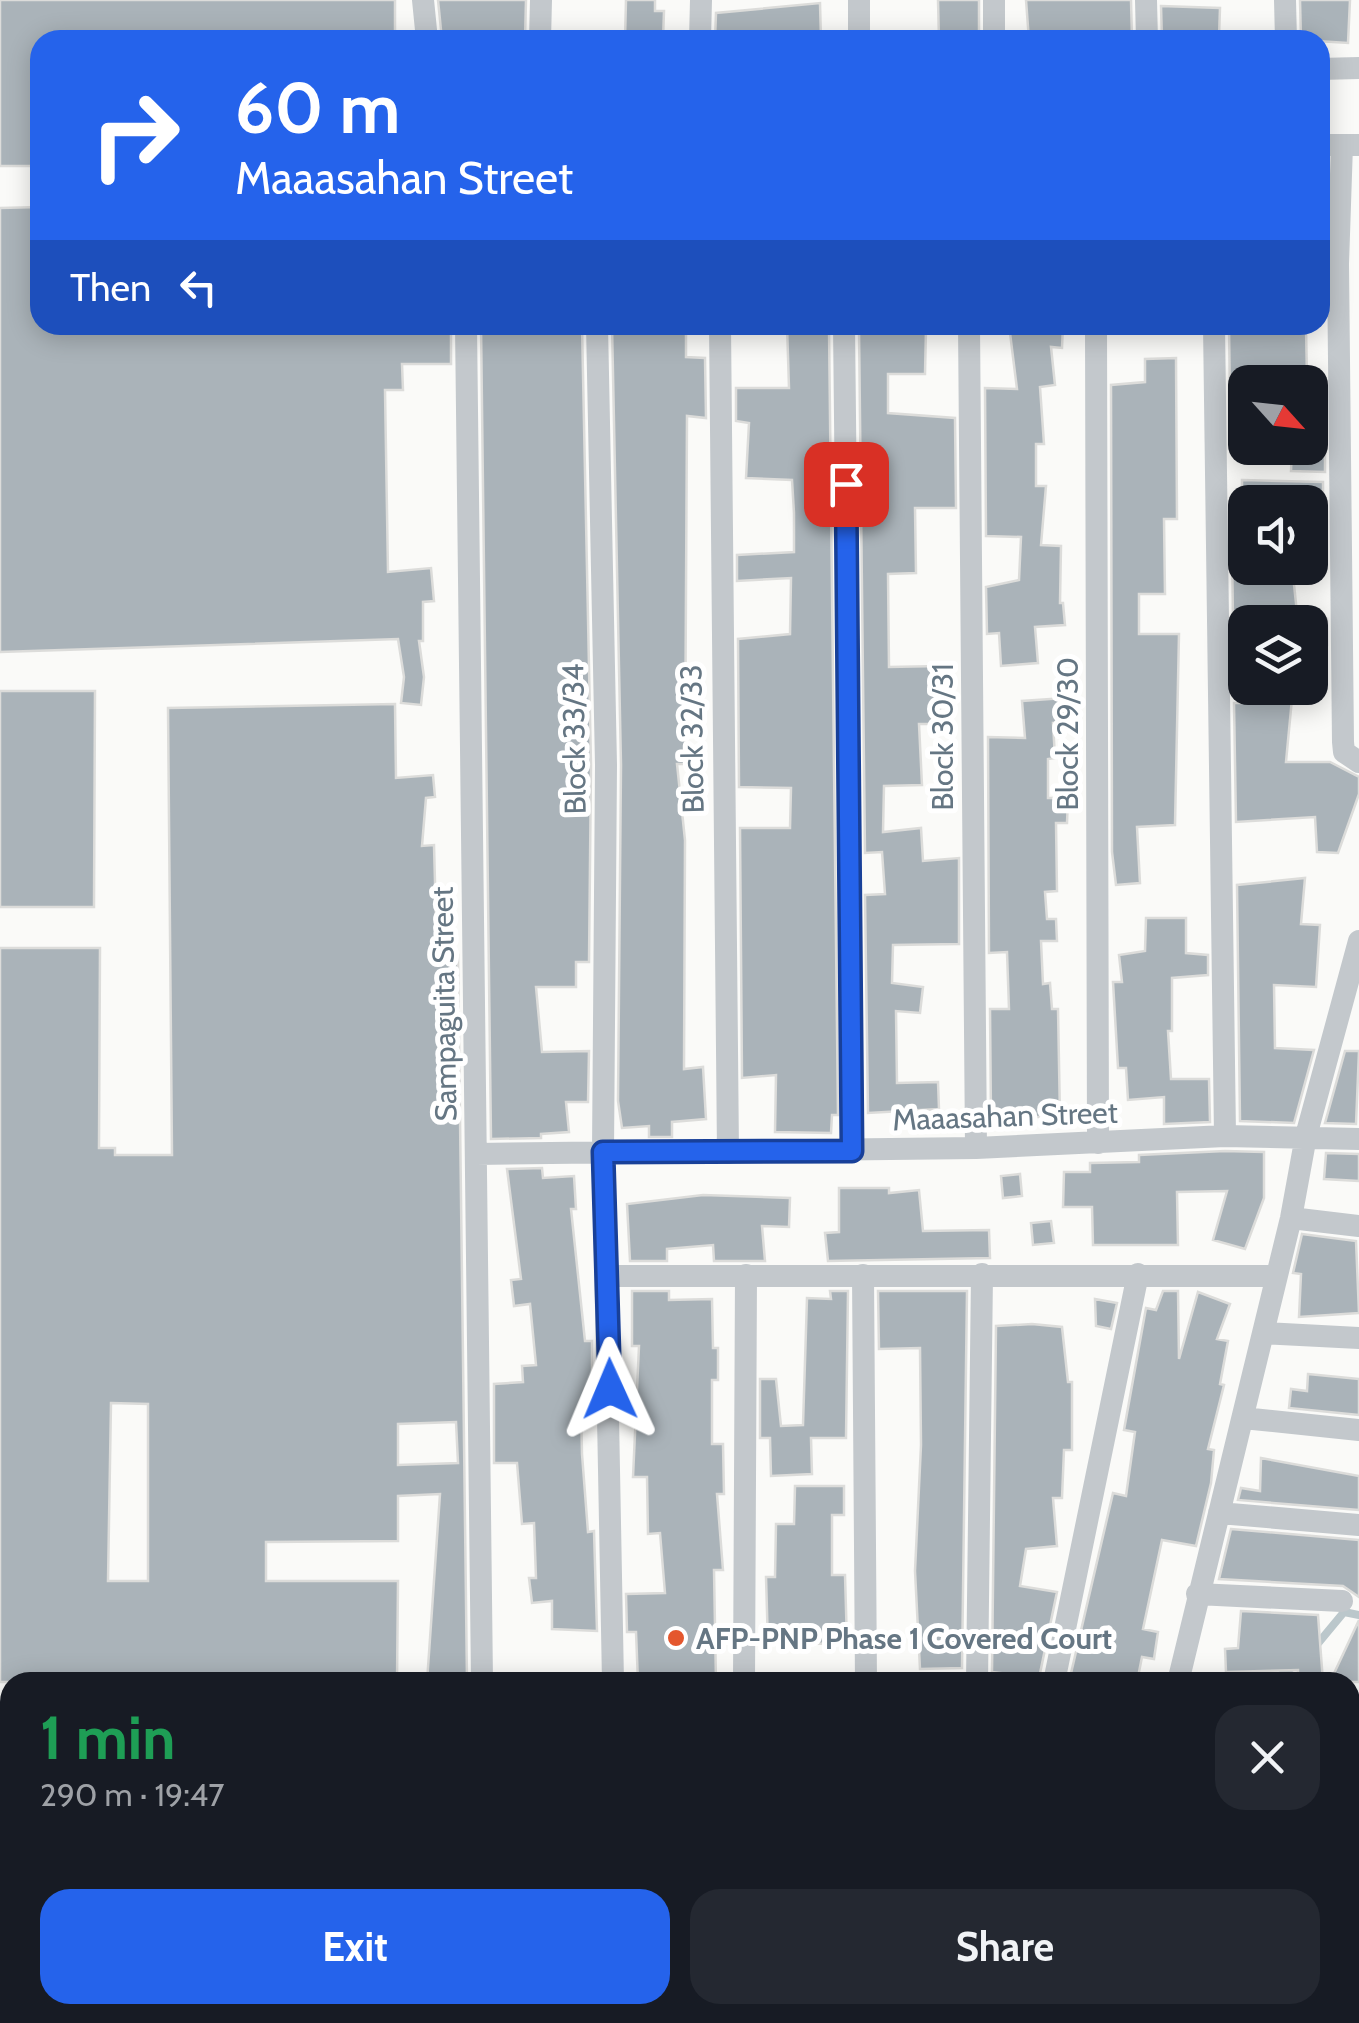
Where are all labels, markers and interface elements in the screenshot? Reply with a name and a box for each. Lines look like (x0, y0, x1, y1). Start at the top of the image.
text: 60 m (235, 65, 400, 151)
icon: right (70, 70, 200, 200)
text: Maaasahan Street (235, 151, 573, 205)
icon: left (171, 260, 226, 315)
text: Then (70, 264, 151, 311)
north arrow (1228, 365, 1328, 465)
map controls (1228, 365, 1328, 705)
pin (804, 442, 889, 527)
icon: arrive (819, 457, 874, 512)
button: sound (1228, 485, 1328, 585)
button: layers (1228, 605, 1328, 705)
street label: Block 29/30 (1049, 657, 1086, 811)
street label: Block 33/34 (554, 663, 594, 815)
street label: Block 30/31 (924, 663, 961, 811)
street label: Block 32/33 (672, 664, 712, 814)
street label: Sampaguita Street (423, 886, 465, 1122)
street label: Maaasahan Street (892, 1094, 1118, 1138)
position arrow (558, 1337, 662, 1441)
place label: AFP-PNP Phase 1 Covered Court (696, 1620, 1112, 1657)
marker: AFP-PNP Phase 1 Covered Court (665, 1627, 687, 1649)
text: 1 min (40, 1701, 175, 1774)
button: close (1215, 1705, 1320, 1810)
text: 290 m · 19:47 (40, 1775, 224, 1814)
button: Exit (40, 1889, 670, 2004)
button: Share (690, 1889, 1320, 2004)

